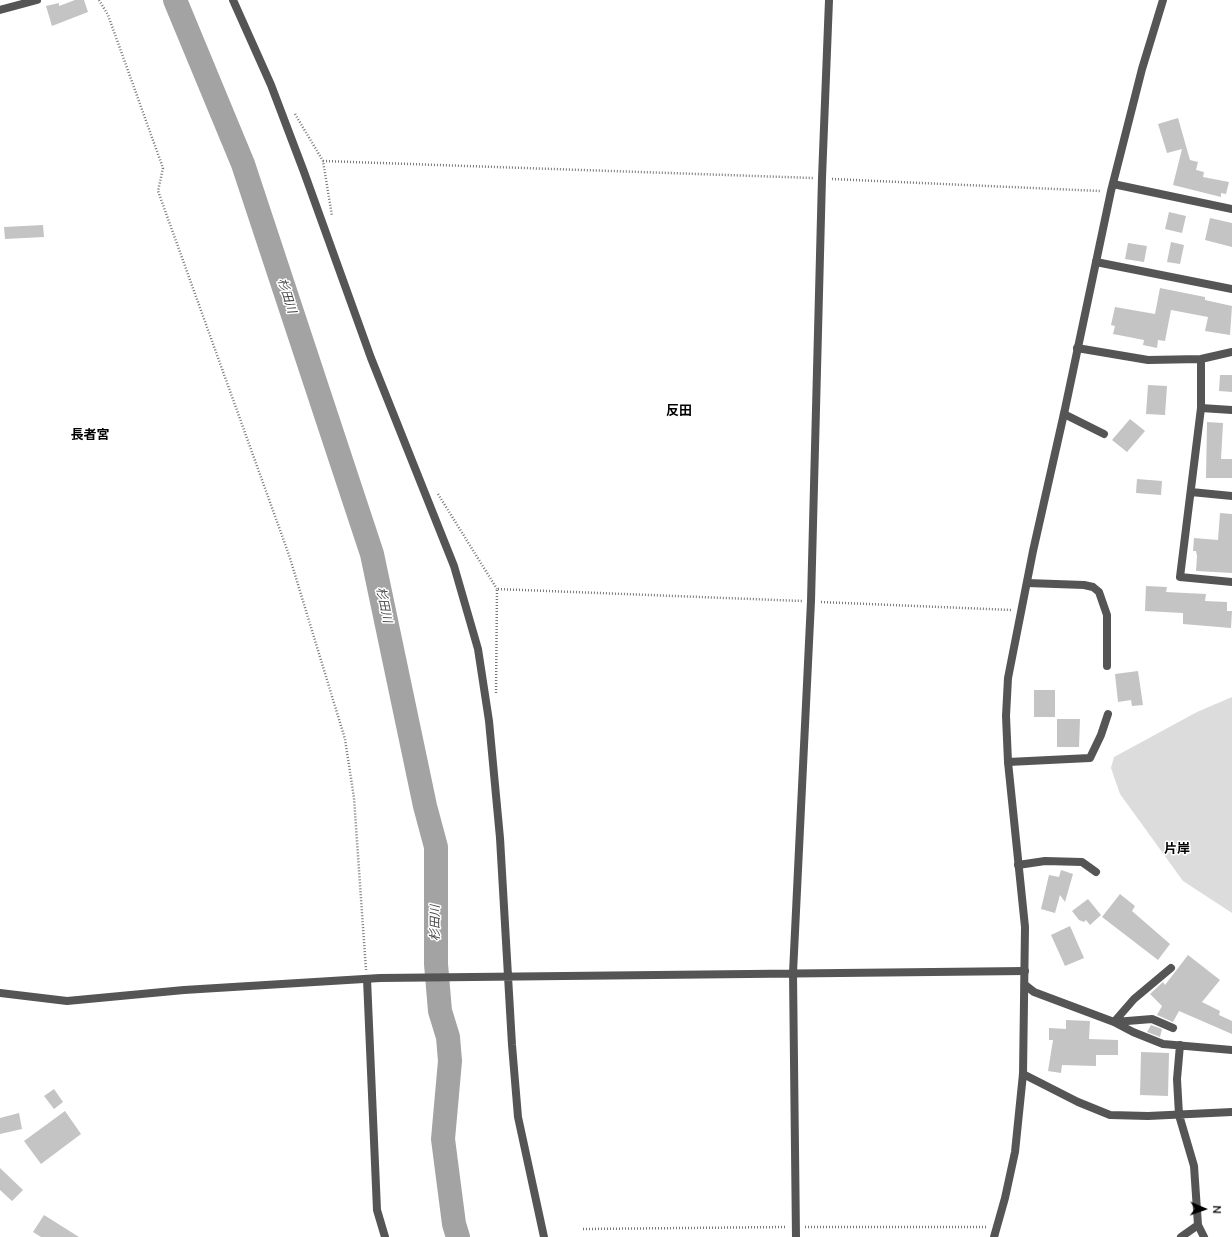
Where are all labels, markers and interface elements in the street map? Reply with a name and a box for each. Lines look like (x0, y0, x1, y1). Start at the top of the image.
water label: 杉田川 (274, 277, 298, 315)
district label: 反田 (666, 404, 692, 420)
district label: 長者宮 (71, 428, 109, 444)
water label: 杉田川 (372, 586, 394, 624)
district label: 片岸 (1164, 842, 1190, 858)
water label: 杉田川 (429, 905, 443, 941)
north arrow (1184, 1189, 1224, 1229)
text: N (1209, 1205, 1224, 1214)

